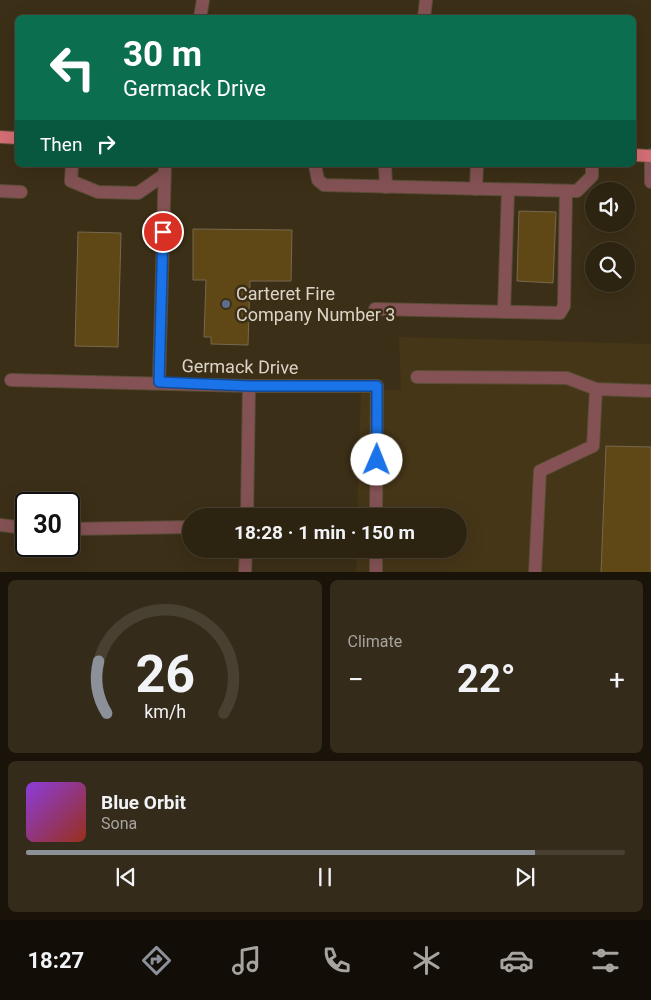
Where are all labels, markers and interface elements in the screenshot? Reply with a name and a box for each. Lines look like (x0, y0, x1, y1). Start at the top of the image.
text: 30 m (123, 34, 202, 75)
icon: left (40, 35, 105, 100)
text: Germack Drive (123, 76, 266, 101)
icon: right (92, 130, 120, 158)
text: Then (40, 133, 82, 156)
map controls (585, 182, 635, 292)
button: sound (585, 182, 635, 232)
pin (142, 211, 184, 253)
icon: arrive (149, 218, 177, 246)
button: search (585, 242, 635, 292)
place label: Carteret Fire Company Number 3 (236, 283, 395, 325)
marker: Carteret Fire Company Number 3 (220, 298, 232, 310)
street label: Germack Drive (181, 355, 299, 378)
position arrow (350, 433, 402, 485)
speed limit sign: 30 (15, 492, 80, 557)
text: 18:28 · 1 min · 150 m (234, 521, 415, 544)
text: Climate (348, 632, 402, 651)
text: 26 (135, 644, 195, 705)
text: 22° (457, 657, 516, 701)
text: − (348, 663, 364, 696)
text: + (609, 663, 625, 696)
text: km/h (144, 701, 186, 722)
text: Blue Orbit (101, 791, 186, 814)
text: Sona (101, 814, 137, 833)
icon: previous (112, 863, 140, 891)
icon: pause (311, 863, 339, 891)
icon: next (511, 863, 539, 891)
icon: directions (139, 943, 174, 978)
icon: music (229, 943, 264, 978)
icon: phone (319, 943, 354, 978)
icon: climate (409, 943, 444, 978)
icon: car (499, 943, 534, 978)
icon: filters (588, 943, 623, 978)
text: 18:27 (27, 948, 84, 973)

